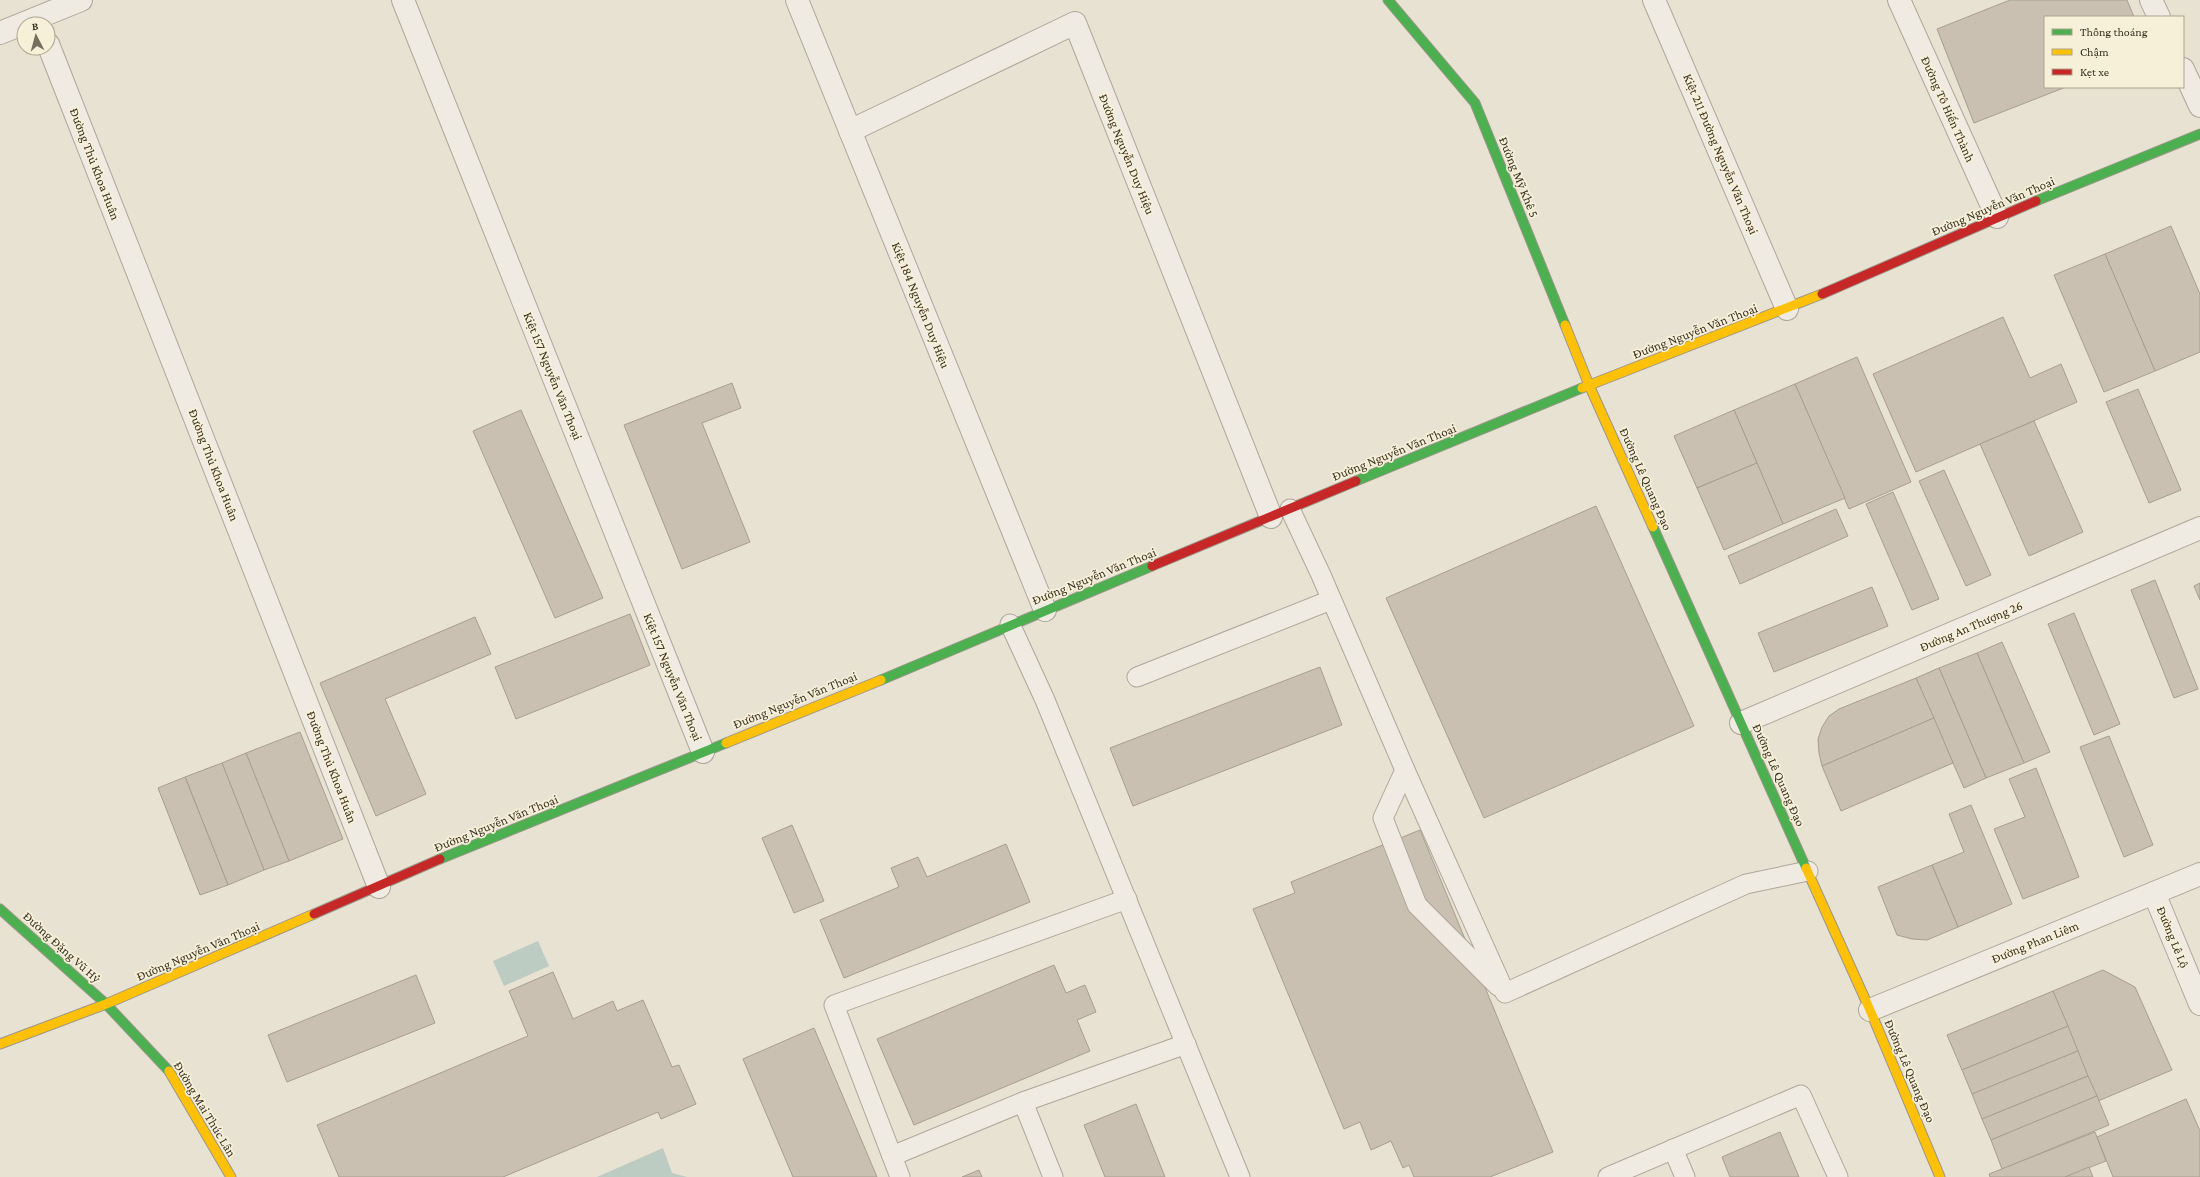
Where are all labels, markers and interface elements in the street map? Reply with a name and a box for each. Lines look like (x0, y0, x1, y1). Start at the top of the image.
north arrow (16, 16, 56, 56)
legend (2044, 16, 2184, 88)
text: B (31, 20, 39, 32)
text: Thông thoáng (2080, 25, 2148, 39)
text: Chậm (2080, 45, 2109, 59)
street label: Đường Tô Hiến Thành (1918, 54, 1978, 164)
text: Kẹt xe (2080, 65, 2109, 79)
street label: Kiệt 211 Đường Nguyễn Văn Thoại (1680, 71, 1762, 237)
street label: Đường Nguyễn Duy Hiệu (1096, 91, 1158, 217)
street label: Đường Thủ Khoa Huân (67, 106, 123, 222)
street label: Đường Mỹ Khê 5 (1496, 134, 1542, 220)
street label: Đường Nguyễn Văn Thoại (1929, 173, 2057, 239)
street label: Kiệt 184 Nguyễn Duy Hiệu (889, 240, 953, 370)
street label: Đường Nguyễn Văn Thoại (1630, 300, 1760, 362)
street label: Kiệt 157 Nguyễn Văn Thoại (520, 310, 586, 443)
street label: Đường Thủ Khoa Huân (186, 407, 242, 523)
street label: Đường Nguyễn Văn Thoại (1330, 420, 1459, 484)
street label: Đường Lê Quang Đạo (1617, 425, 1675, 533)
street label: Đường Nguyễn Văn Thoại (1030, 544, 1159, 608)
street label: Đường An Thượng 26 (1917, 598, 2025, 654)
street label: Kiệt 157 Nguyễn Văn Thoại (640, 611, 706, 744)
street label: Đường Nguyễn Văn Thoại (731, 668, 860, 732)
street label: Đường Thủ Khoa Huân (304, 709, 360, 825)
street label: Đường Lê Quang Đạo (1750, 721, 1808, 829)
street label: Đường Nguyễn Văn Thoại (432, 791, 561, 855)
street label: Đường Lê Lộ (2154, 904, 2192, 970)
street label: Đường Đặng Vũ Hỷ (20, 908, 105, 986)
street label: Đường Phan Liêm (1989, 917, 2081, 966)
street label: Đường Nguyễn Văn Thoại (134, 918, 262, 984)
street label: Đường Lê Quang Đạo (1881, 1017, 1939, 1125)
street label: Đường Mai Thúc Lân (171, 1059, 239, 1159)

